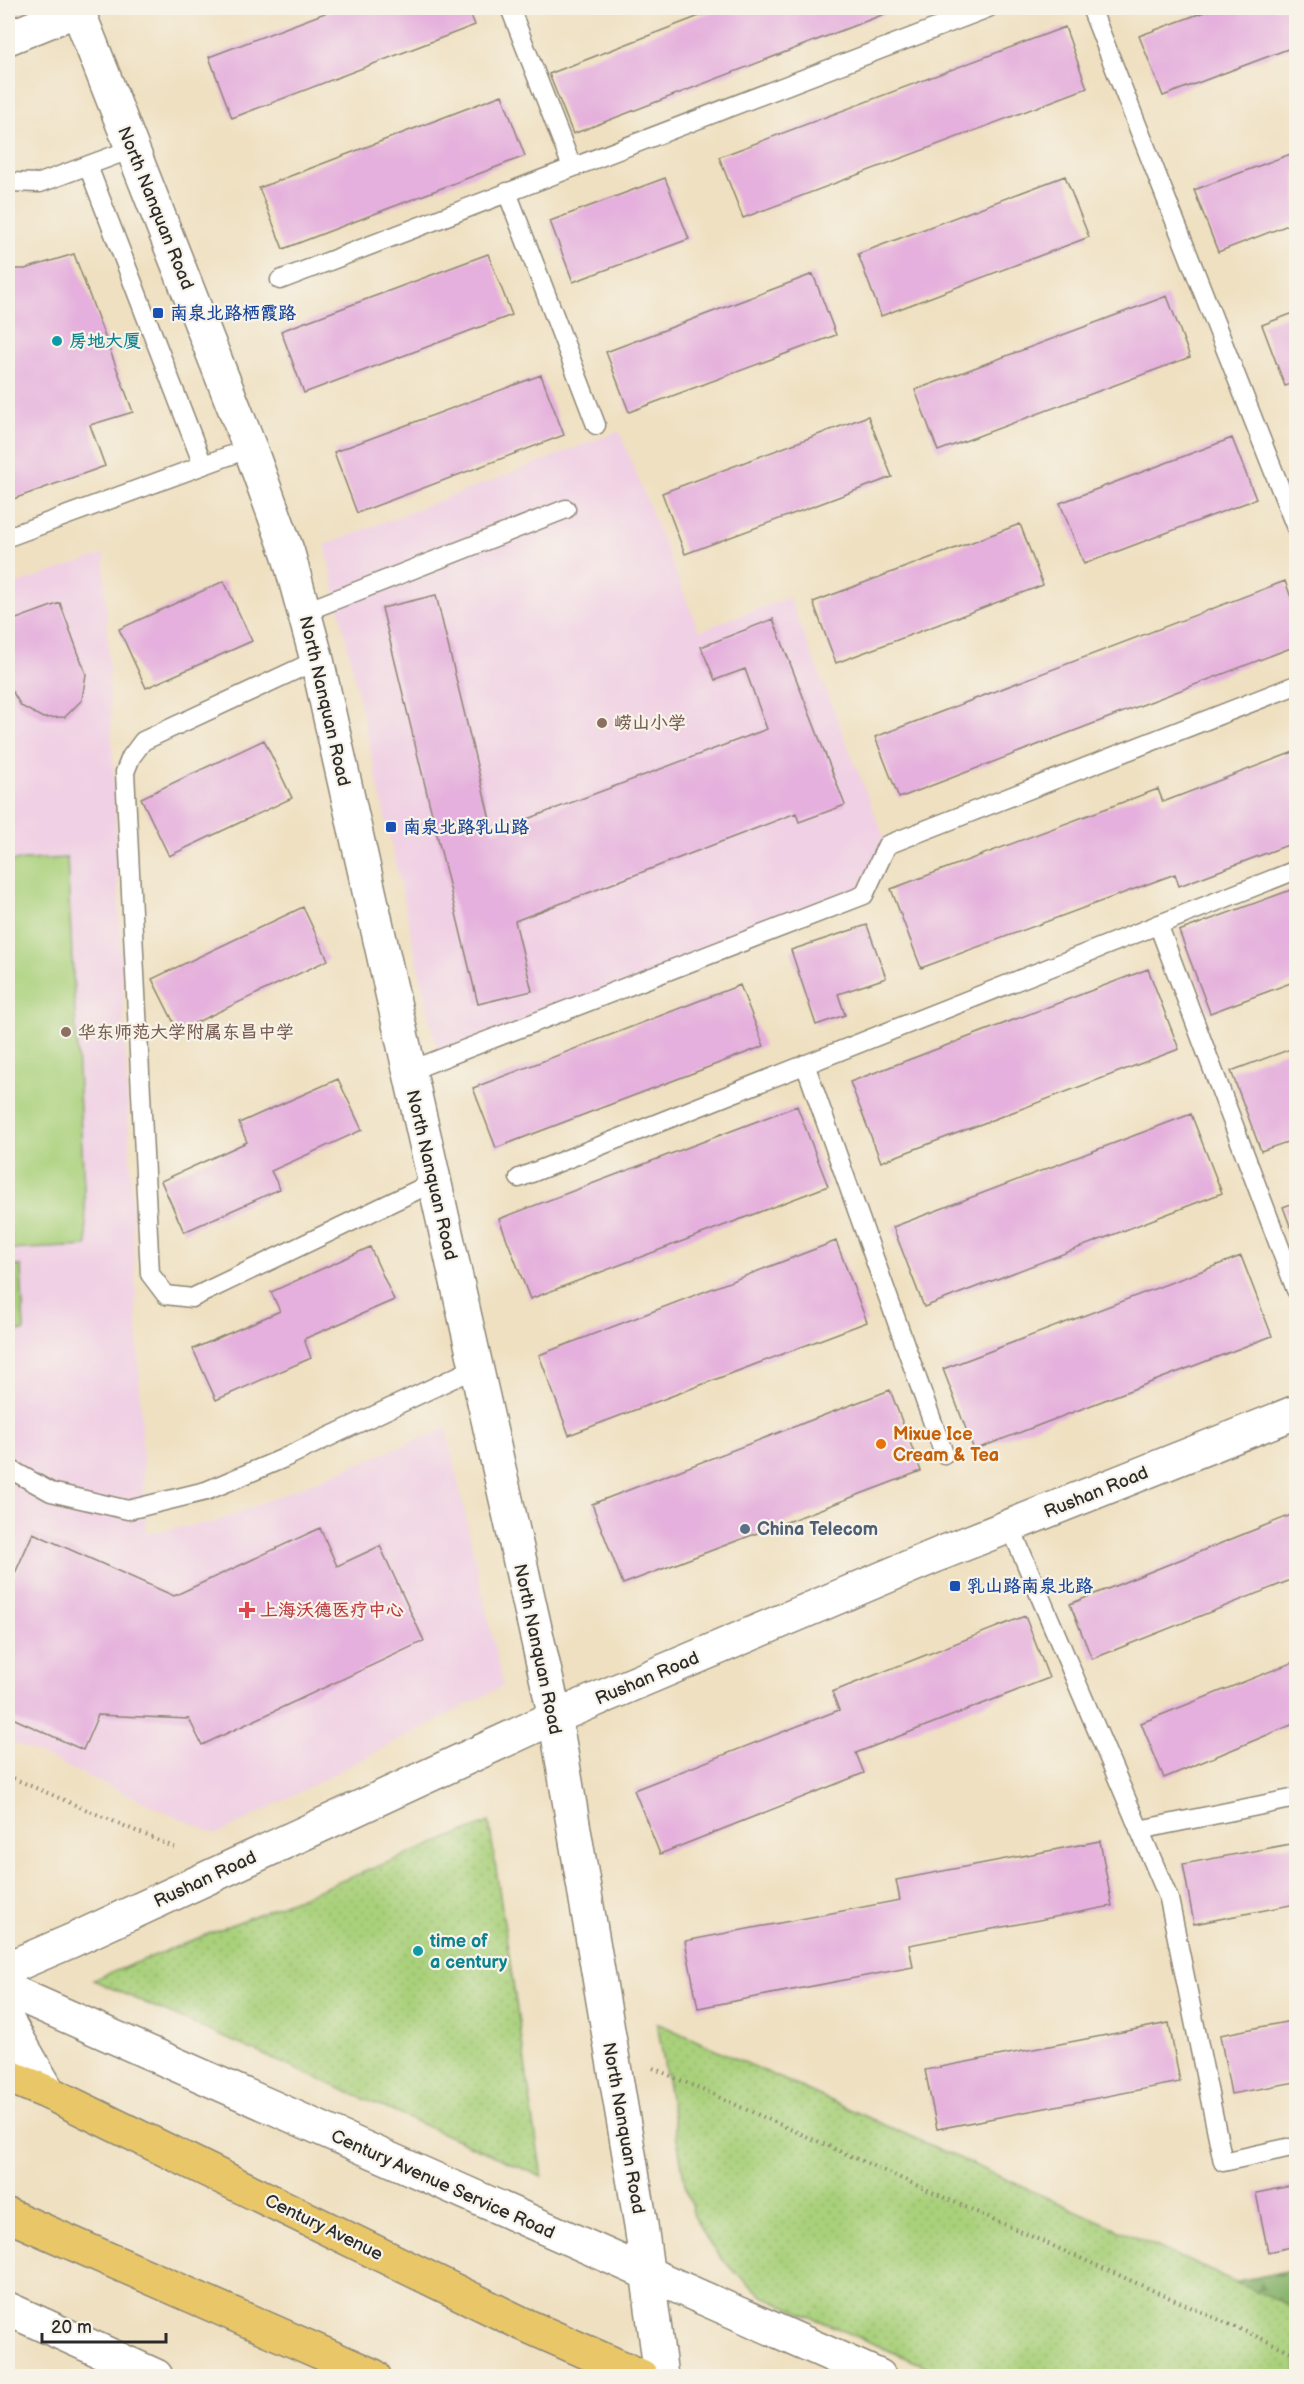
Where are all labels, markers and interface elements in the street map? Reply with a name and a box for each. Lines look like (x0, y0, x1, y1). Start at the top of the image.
street label: North Nanquan Road (113, 124, 198, 293)
place label: 南泉北路栖霞路 (170, 303, 296, 324)
marker: 南泉北路栖霞路 (151, 306, 165, 320)
place label: 房地大厦 (69, 331, 141, 352)
marker: 房地大厦 (50, 334, 64, 348)
street label: North Nanquan Road (295, 614, 354, 788)
place label: 崂山小学 (614, 713, 686, 734)
marker: 崂山小学 (595, 716, 609, 730)
place label: 南泉北路乳山路 (403, 817, 529, 838)
marker: 南泉北路乳山路 (384, 820, 398, 834)
place label: 华东师范大学附属东昌中学 (78, 1022, 294, 1043)
marker: 华东师范大学附属东昌中学 (59, 1025, 73, 1039)
street label: North Nanquan Road (402, 1088, 461, 1262)
place label: Mixue Ice Cream & Tea (893, 1424, 999, 1466)
marker: Mixue Ice Cream & Tea (874, 1437, 888, 1451)
street label: Rushan Road (1041, 1462, 1151, 1523)
place label: China Telecom (757, 1519, 878, 1540)
marker: China Telecom (738, 1522, 752, 1536)
street label: North Nanquan Road (509, 1562, 566, 1736)
place label: 乳山路南泉北路 (967, 1576, 1093, 1597)
marker: 乳山路南泉北路 (948, 1579, 962, 1593)
place label: 上海沃德医疗中心 (260, 1600, 404, 1621)
marker: 上海沃德医疗中心 (238, 1601, 256, 1619)
street label: Rushan Road (592, 1647, 702, 1710)
street label: Rushan Road (151, 1847, 260, 1912)
place label: time of a century (429, 1931, 508, 1973)
marker: time of a century (411, 1944, 425, 1958)
street label: North Nanquan Road (598, 2041, 649, 2216)
street label: Century Avenue Service Road (328, 2125, 558, 2243)
street label: Century Avenue (261, 2190, 387, 2265)
scale bar (42, 2306, 166, 2344)
text: 20 m (51, 2317, 92, 2338)

